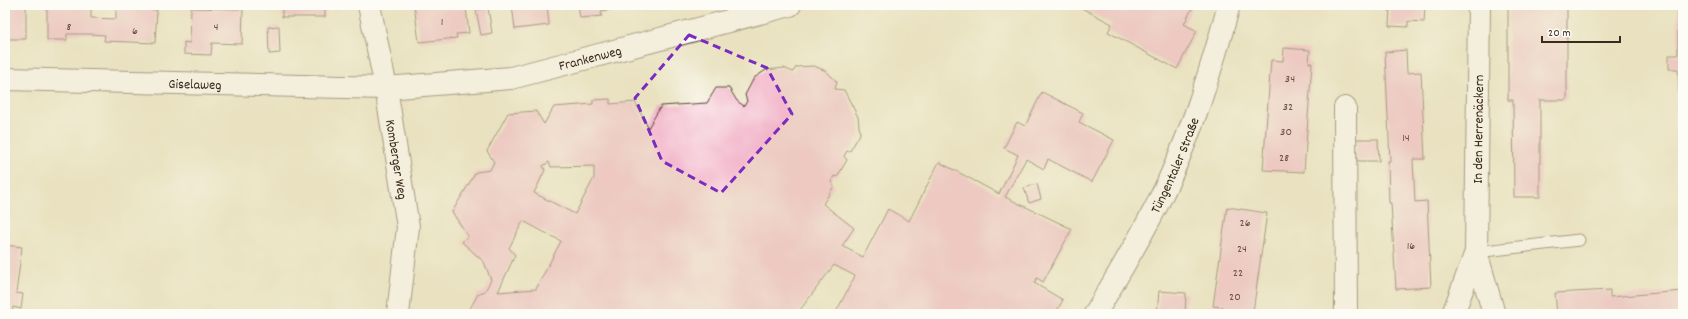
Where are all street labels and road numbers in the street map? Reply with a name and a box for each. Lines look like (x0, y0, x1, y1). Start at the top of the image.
street label: Frankenweg (557, 42, 624, 77)
street label: In den Herrenäckern (1469, 74, 1490, 184)
street label: Giselaweg (168, 75, 222, 96)
street label: Tüngentaler Straße (1146, 115, 1205, 217)
street label: Komberger Weg (379, 118, 412, 201)

